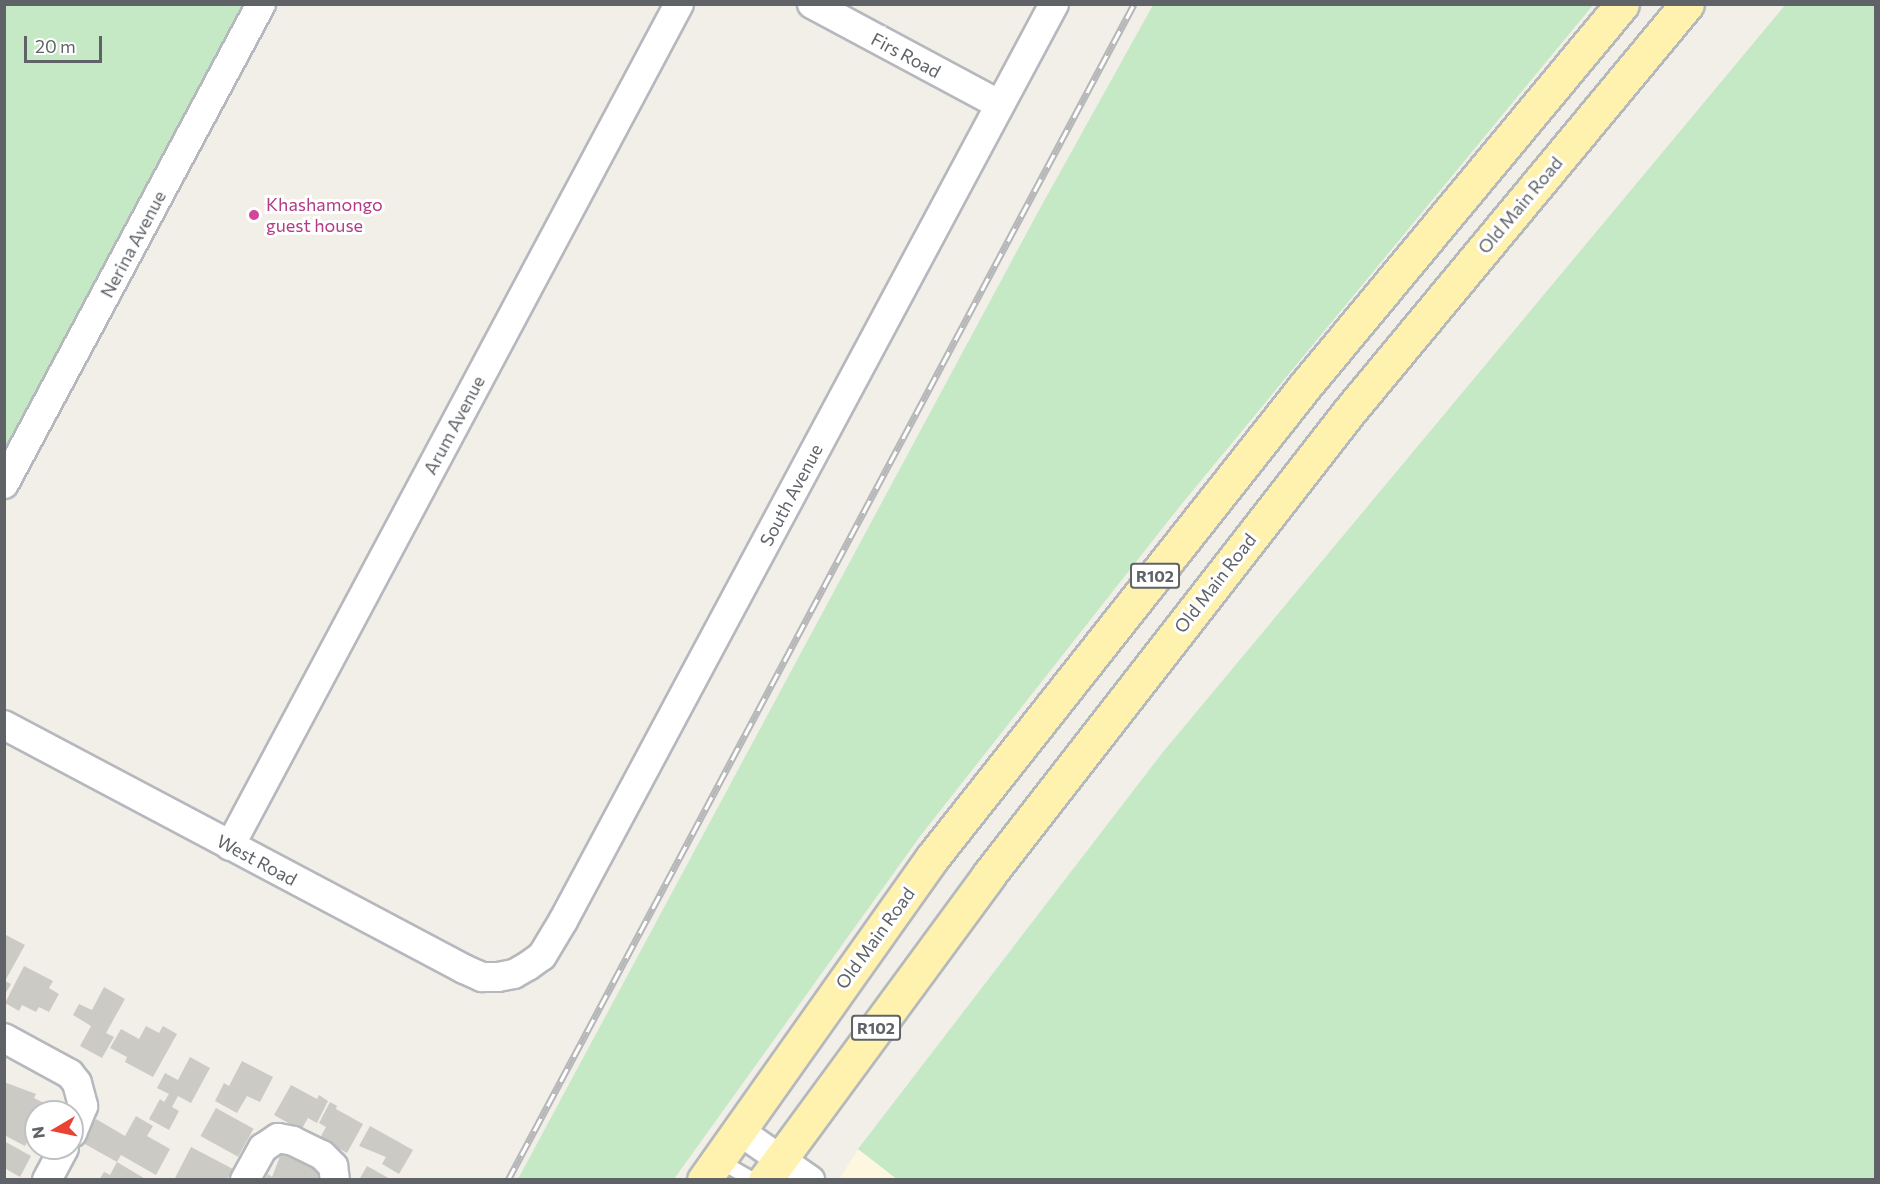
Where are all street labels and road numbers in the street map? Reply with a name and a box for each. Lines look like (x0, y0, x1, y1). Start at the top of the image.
street label: Firs Road (868, 28, 944, 82)
street label: Old Main Road (1473, 152, 1567, 258)
street label: Nerina Avenue (96, 187, 170, 301)
street label: Arum Avenue (419, 372, 489, 478)
street label: South Avenue (755, 440, 827, 550)
street label: Old Main Road (1170, 529, 1260, 637)
road number: R102 (1130, 563, 1180, 589)
street label: West Road (213, 830, 301, 890)
street label: Old Main Road (831, 883, 919, 993)
road number: R102 (850, 1015, 902, 1041)

